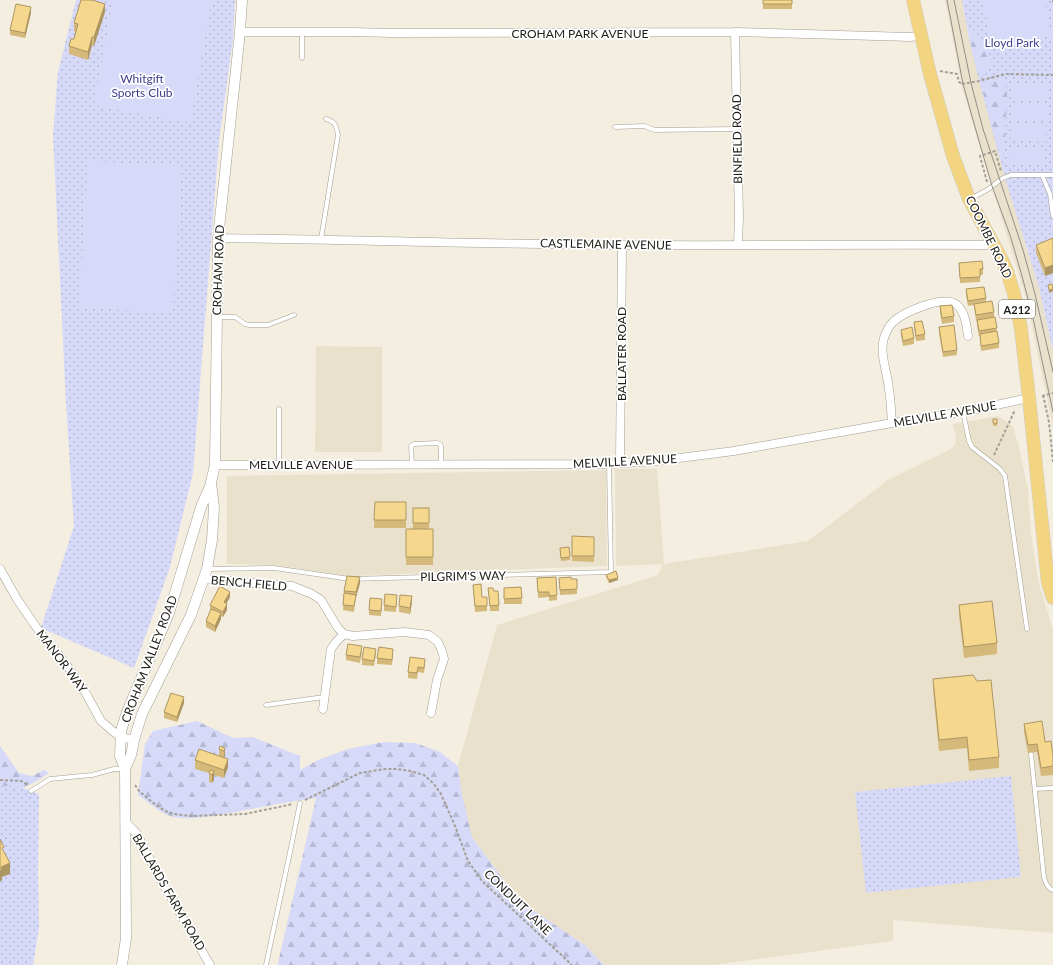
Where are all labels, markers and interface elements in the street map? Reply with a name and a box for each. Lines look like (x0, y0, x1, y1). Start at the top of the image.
street label: CROHAM PARK AVENUE (512, 26, 649, 41)
park label: Lloyd Park (985, 35, 1040, 50)
park label: Whitgift Sports Club (111, 71, 173, 100)
street label: BINFIELD ROAD (729, 94, 745, 184)
street label: COOMBE ROAD (963, 193, 1015, 281)
street label: CROHAM ROAD (209, 224, 227, 316)
street label: CASTLEMAINE AVENUE (540, 235, 672, 253)
road number: A212 (999, 300, 1035, 318)
street label: BALLATER ROAD (614, 307, 629, 401)
street label: MELVILLE AVENUE (892, 398, 998, 430)
street label: MELVILLE AVENUE (573, 451, 677, 471)
street label: MELVILLE AVENUE (249, 457, 353, 472)
street label: PILGRIM'S WAY (420, 568, 506, 584)
street label: BENCH FIELD (210, 572, 288, 594)
street label: CROHAM VALLEY ROAD (118, 593, 180, 725)
street label: MANOR WAY (33, 626, 91, 696)
street label: BALLARDS FARM ROAD (129, 831, 209, 953)
street label: CONDUIT LANE (481, 866, 555, 938)

